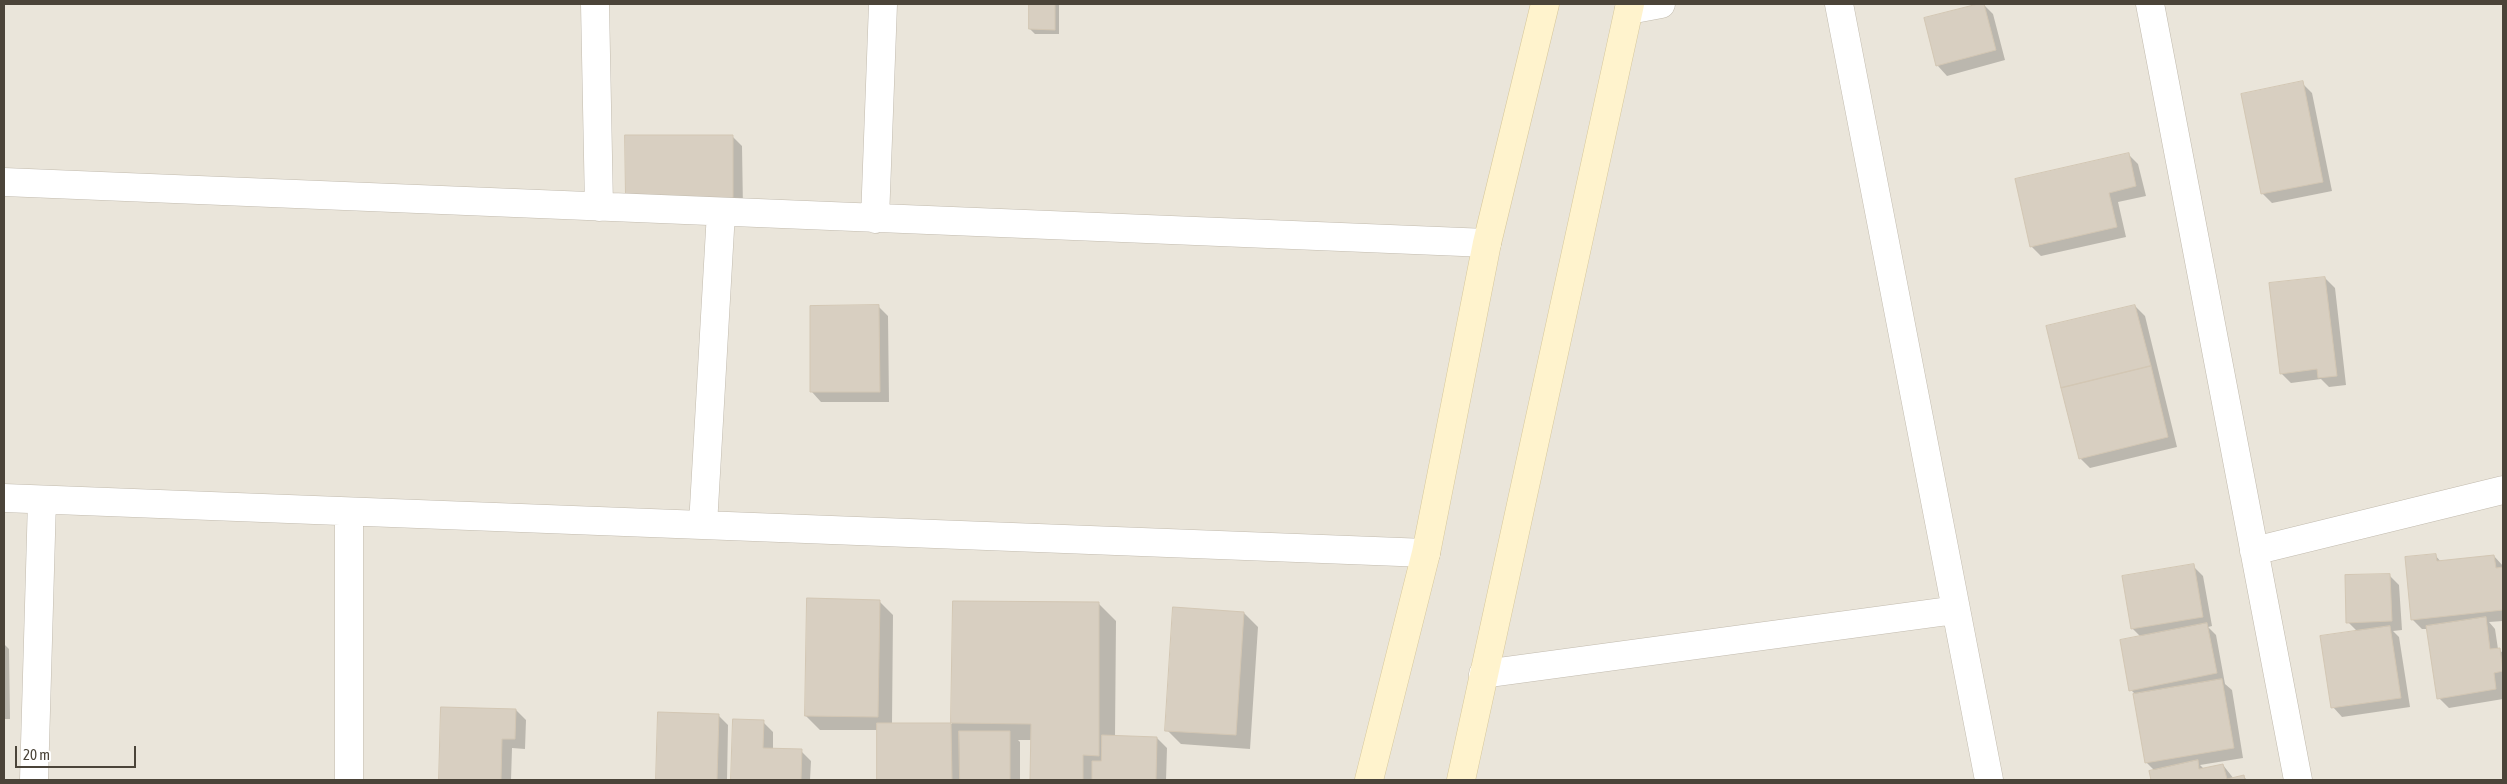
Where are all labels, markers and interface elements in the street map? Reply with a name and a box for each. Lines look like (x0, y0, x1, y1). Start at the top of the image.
scale bar (18, 736, 139, 768)
text: 20 m (23, 746, 50, 763)

